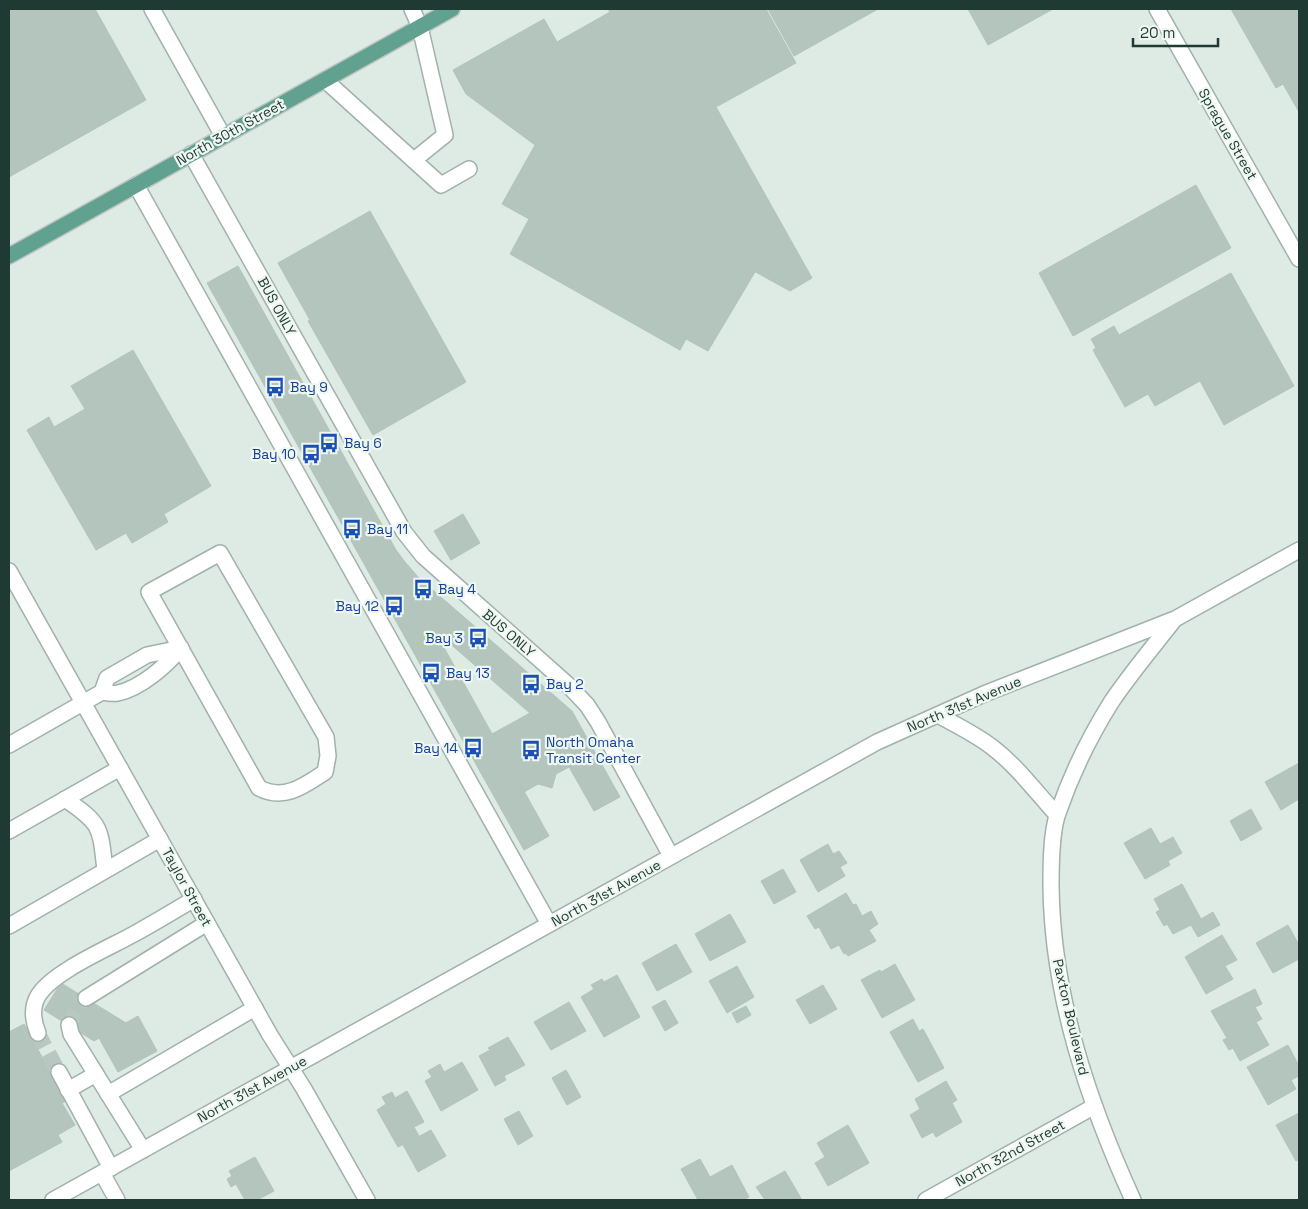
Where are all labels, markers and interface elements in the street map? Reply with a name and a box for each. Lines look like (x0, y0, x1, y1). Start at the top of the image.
scale bar (1133, 15, 1218, 47)
text: 20 m (1140, 23, 1175, 42)
street label: Sprague Street (1195, 85, 1261, 183)
street label: North 30th Street (173, 95, 287, 169)
street label: BUS ONLY (254, 274, 301, 339)
bus stop icon: Bay 9 (264, 376, 286, 398)
place label: Bay 9 (290, 378, 328, 396)
bus stop icon: Bay 6 (318, 432, 340, 454)
place label: Bay 6 (344, 434, 382, 452)
bus stop icon: Bay 10 (300, 443, 322, 465)
place label: Bay 10 (252, 445, 296, 463)
bus stop icon: Bay 11 (341, 518, 363, 540)
place label: Bay 11 (367, 520, 408, 538)
bus stop icon: Bay 4 (412, 578, 434, 600)
place label: Bay 4 (438, 580, 476, 598)
bus stop icon: Bay 12 (383, 595, 405, 617)
place label: Bay 12 (335, 597, 379, 615)
street label: BUS ONLY (479, 605, 539, 661)
bus stop icon: Bay 3 (467, 627, 489, 649)
place label: Bay 3 (425, 629, 463, 647)
bus stop icon: Bay 13 (420, 662, 442, 684)
place label: Bay 13 (446, 664, 490, 682)
street label: North 31st Avenue (904, 672, 1024, 736)
bus stop icon: Bay 2 (520, 673, 542, 695)
place label: Bay 2 (546, 675, 584, 693)
place label: North Omaha Transit Center (546, 733, 641, 767)
bus stop icon: Bay 14 (462, 737, 484, 759)
place label: Bay 14 (414, 739, 458, 757)
bus stop icon: North Omaha Transit Center (520, 739, 542, 761)
street label: Taylor Street (158, 845, 216, 929)
street label: North 31st Avenue (548, 855, 664, 931)
street label: Paxton Boulevard (1049, 957, 1093, 1077)
street label: North 31st Avenue (194, 1051, 310, 1127)
street label: North 32nd Street (952, 1115, 1068, 1191)

